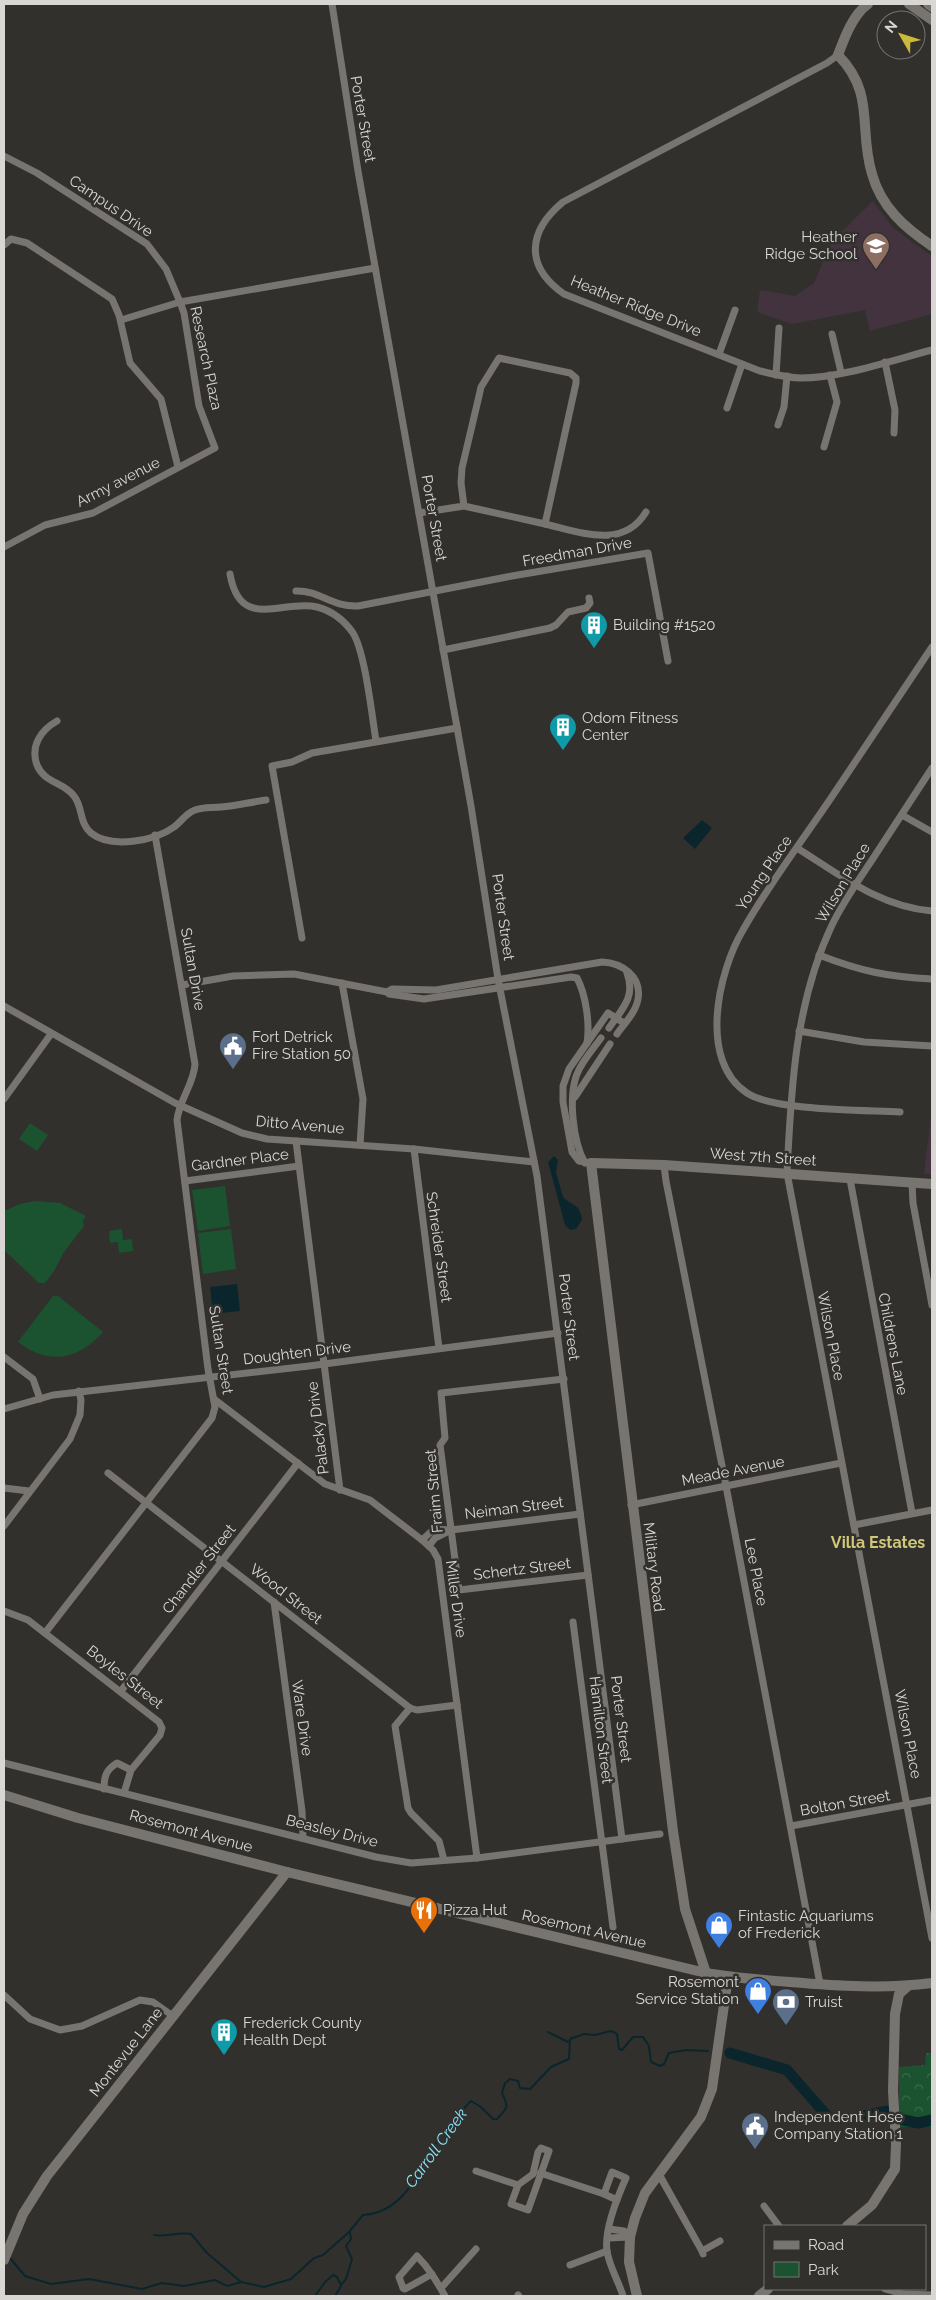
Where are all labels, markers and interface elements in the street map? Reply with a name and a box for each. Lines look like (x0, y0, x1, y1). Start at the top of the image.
north arrow (876, 10, 926, 60)
text: N (881, 18, 900, 36)
street label: Porter Street (347, 74, 379, 164)
street label: Campus Drive (66, 171, 157, 241)
place label: Heather Ridge School (765, 228, 858, 263)
school or university icon: Heather Ridge School (861, 231, 891, 270)
street label: Heather Ridge Drive (568, 272, 704, 340)
street label: Research Plaza (186, 305, 226, 411)
street label: Army avenue (73, 453, 163, 511)
street label: Porter Street (418, 473, 450, 563)
street label: Freedman Drive (521, 534, 633, 570)
building icon: Building #1520 (579, 610, 609, 649)
place label: Building #1520 (613, 616, 715, 634)
place label: Odom Fitness Center (582, 709, 678, 744)
building icon: Odom Fitness Center (548, 712, 578, 751)
street label: Young Place (732, 832, 796, 914)
street label: Wilson Place (812, 839, 874, 926)
street label: Porter Street (488, 872, 518, 962)
street label: Sultan Drive (177, 926, 209, 1012)
place label: Fort Detrick Fire Station 50 (252, 1028, 351, 1063)
public building icon: Fort Detrick Fire Station 50 (218, 1031, 248, 1070)
street label: Ditto Avenue (255, 1112, 345, 1138)
street label: West 7th Street (709, 1144, 817, 1170)
street label: Gardner Place (190, 1145, 290, 1175)
street label: Schreider Street (422, 1190, 456, 1304)
street label: Porter Street (555, 1273, 583, 1361)
street label: Wilson Place (814, 1290, 848, 1382)
street label: Childrens Lane (874, 1291, 912, 1397)
street label: Sultan Street (205, 1304, 237, 1396)
street label: Doughten Drive (242, 1337, 352, 1369)
street label: Palacky Drive (303, 1380, 333, 1475)
street label: Fraim Street (421, 1448, 447, 1534)
street label: Meade Avenue (680, 1452, 786, 1490)
street label: Neiman Street (463, 1493, 565, 1523)
street label: Chandler Street (159, 1521, 239, 1617)
street label: Military Road (640, 1521, 668, 1613)
district label: Villa Estates (831, 1533, 925, 1552)
street label: Lee Place (741, 1537, 771, 1608)
street label: Schertz Street (472, 1554, 572, 1584)
street label: Miller Drive (442, 1559, 470, 1639)
street label: Wood Street (246, 1560, 326, 1628)
street label: Boyles Street (83, 1641, 167, 1713)
street label: Hamilton Street (585, 1675, 617, 1785)
street label: Porter Street (607, 1675, 635, 1763)
street label: Ware Drive (288, 1679, 316, 1757)
street label: Wilson Place (891, 1688, 925, 1780)
street label: Bolton Street (799, 1786, 891, 1820)
street label: Rosemont Avenue (127, 1806, 255, 1856)
street label: Beasley Drive (284, 1811, 380, 1851)
restaurant icon: Pizza Hut (409, 1895, 439, 1934)
place label: Pizza Hut (443, 1901, 507, 1919)
street label: Rosemont Avenue (520, 1906, 648, 1952)
place label: Fintastic Aquariums of Frederick (738, 1907, 874, 1942)
shop icon: Fintastic Aquariums of Frederick (704, 1910, 734, 1949)
place label: Rosemont Service Station (636, 1973, 739, 2008)
shop icon: Rosemont Service Station (743, 1976, 773, 2015)
bank icon: Truist (771, 1987, 801, 2026)
place label: Truist (805, 1993, 843, 2011)
street label: Montevue Lane (86, 2004, 166, 2100)
place label: Frederick County Health Dept (243, 2014, 362, 2049)
building icon: Frederick County Health Dept (209, 2017, 239, 2056)
water label: Carroll Creek (401, 2104, 471, 2191)
place label: Independent Hose Company Station 1 (774, 2108, 903, 2143)
public building icon: Independent Hose Company Station 1 (740, 2111, 770, 2150)
legend (764, 2225, 926, 2290)
text: Road (808, 2236, 844, 2254)
text: Park (808, 2261, 839, 2279)

